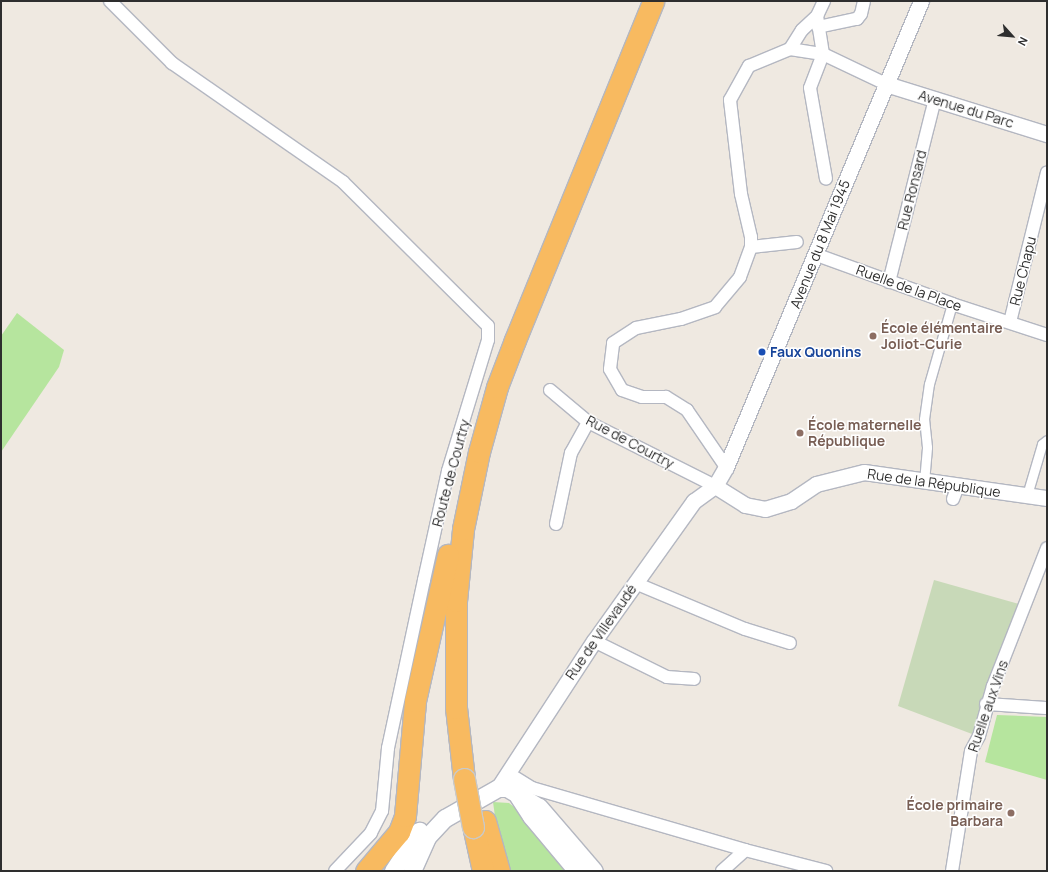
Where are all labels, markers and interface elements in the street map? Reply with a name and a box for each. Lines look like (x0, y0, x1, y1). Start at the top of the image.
north arrow (992, 16, 1032, 56)
text: N (1015, 35, 1032, 49)
street label: Avenue du Parc (916, 87, 1016, 131)
street label: Rue Ronsard (894, 148, 930, 232)
street label: Avenue du 8 Mai 1945 (787, 177, 853, 311)
street label: Rue Chapu (1006, 235, 1040, 307)
street label: Ruelle de la Place (854, 261, 964, 315)
place label: École élémentaire Joliot-Curie (881, 320, 1003, 352)
marker: École élémentaire Joliot-Curie (868, 331, 878, 341)
place label: Faux Quonins (770, 344, 861, 360)
marker: Faux Quonins (757, 347, 767, 357)
street label: Rue de Courtry (583, 412, 677, 472)
street label: Route de Courtry (429, 417, 473, 529)
place label: École maternelle République (808, 417, 922, 450)
marker: École maternelle République (795, 428, 805, 438)
street label: Rue de la République (866, 465, 1002, 501)
street label: Rue de Villevaudé (562, 581, 640, 683)
street label: Ruelle aux Vins (964, 658, 1012, 754)
place label: École primaire Barbara (907, 797, 1003, 830)
marker: École primaire Barbara (1006, 808, 1016, 818)

